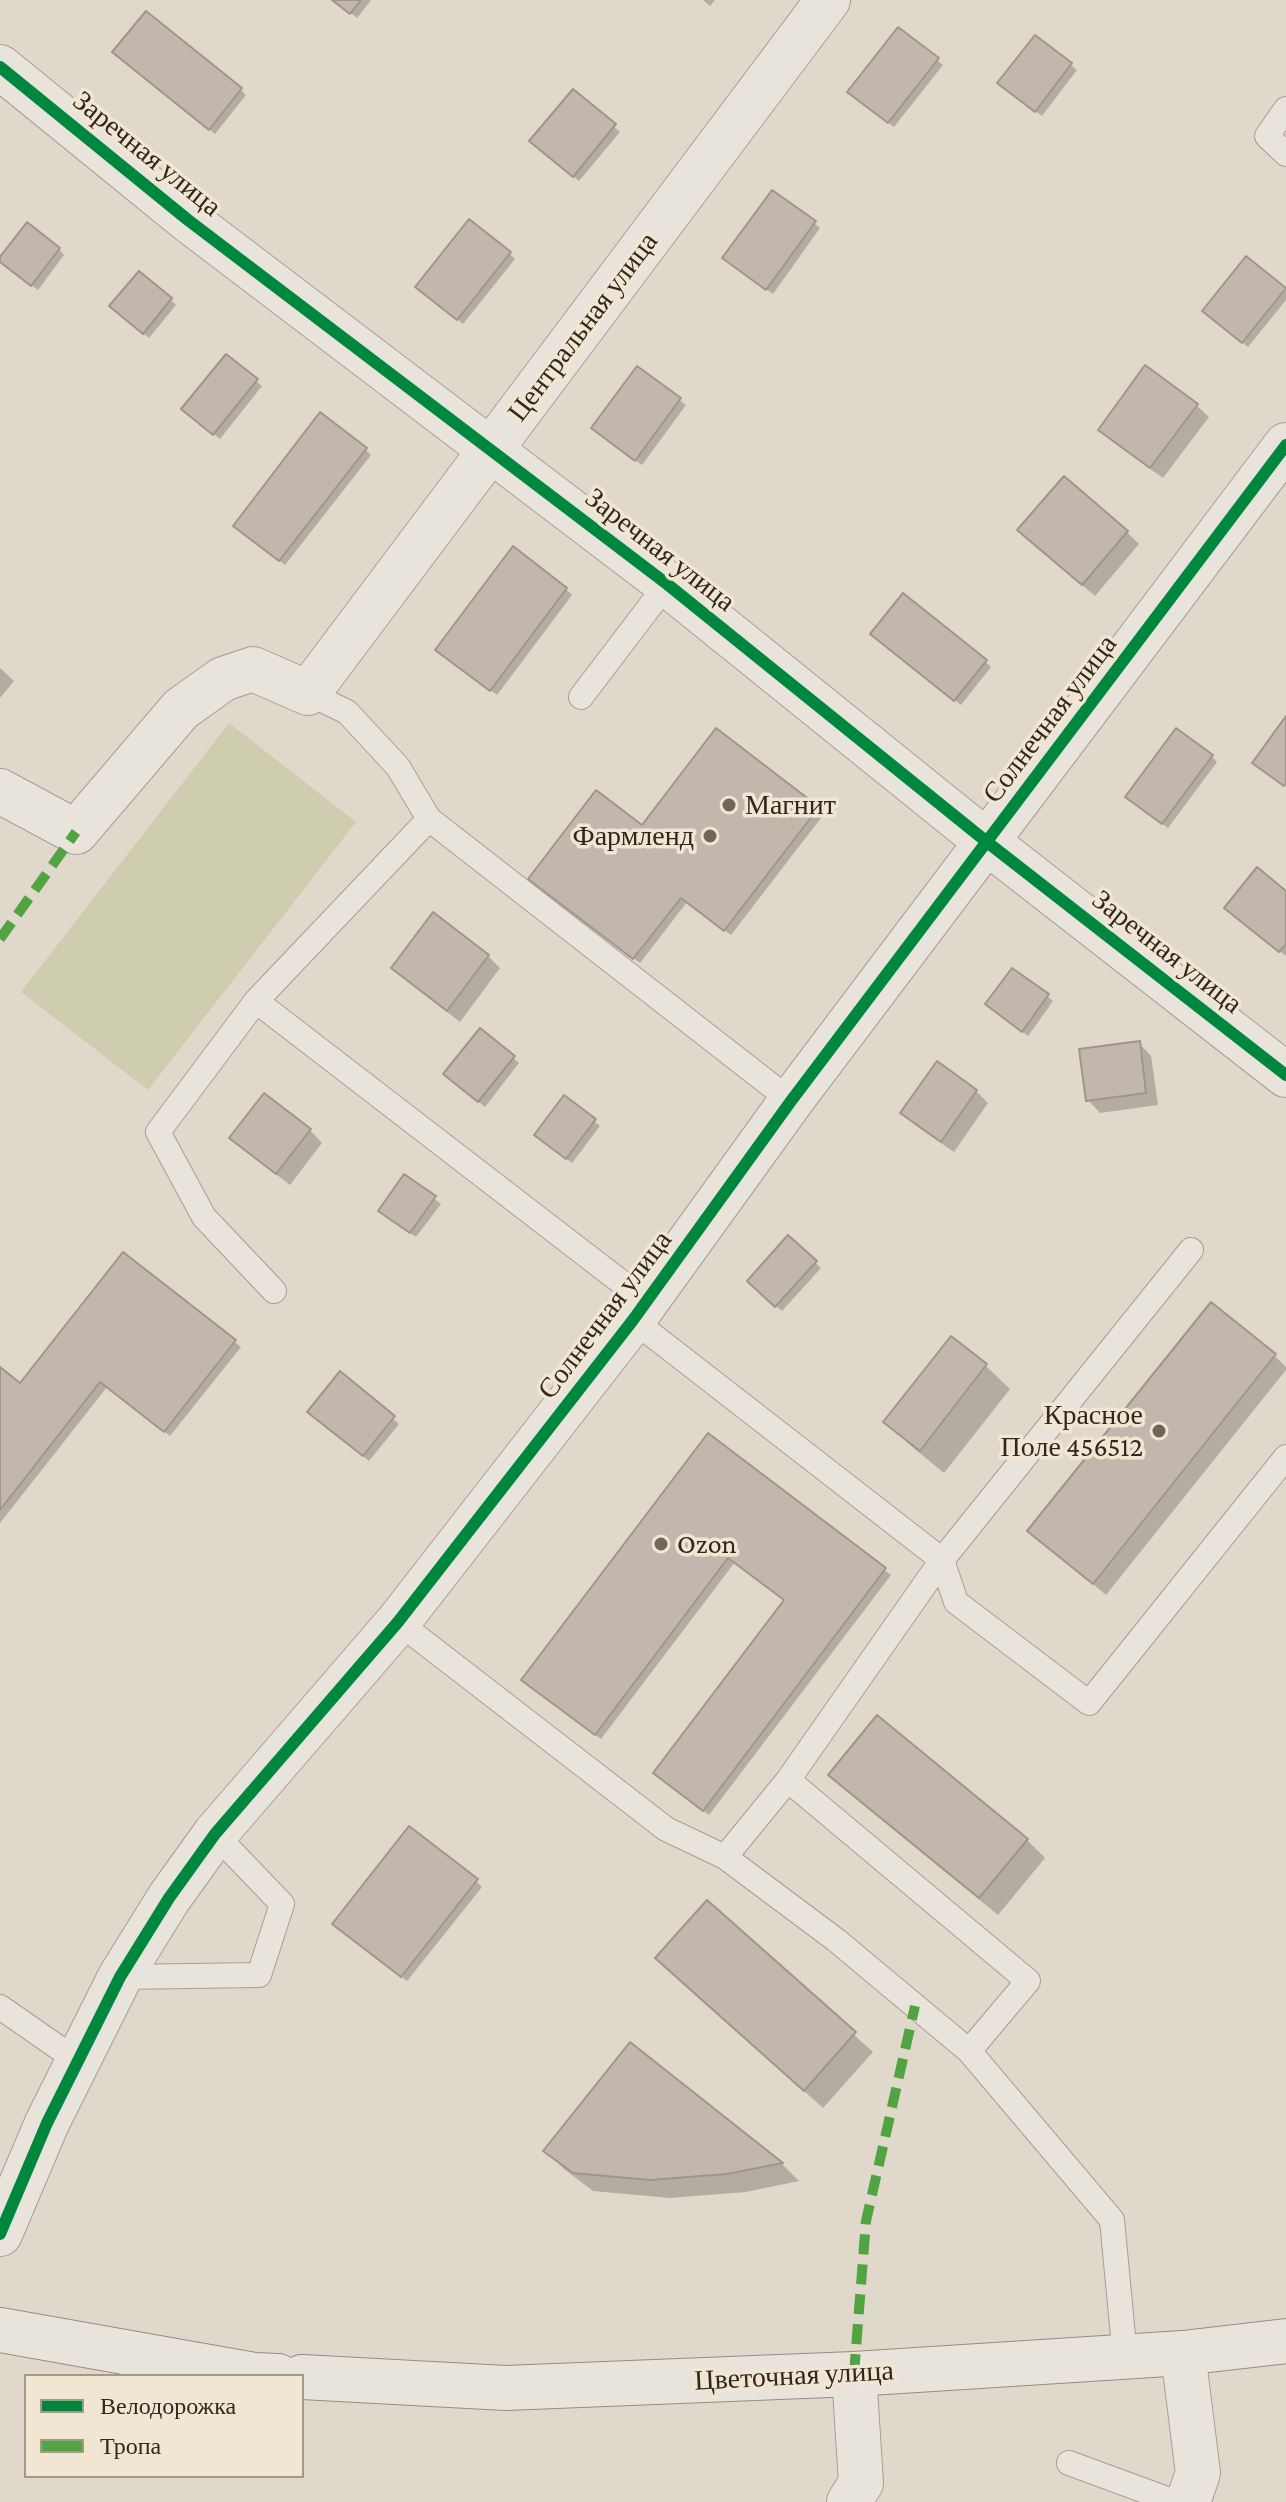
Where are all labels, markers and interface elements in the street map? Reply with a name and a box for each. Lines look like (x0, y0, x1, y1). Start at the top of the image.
street label: Заречная улица (66, 84, 228, 224)
street label: Центральная улица (501, 226, 665, 428)
street label: Заречная улица (578, 481, 742, 619)
street label: Солнечная улица (976, 628, 1124, 810)
place label: Магнит (745, 788, 836, 822)
marker: Магнит (720, 796, 738, 814)
place label: Фармленд (573, 819, 694, 853)
marker: Фармленд (701, 827, 719, 845)
street label: Заречная улица (1085, 883, 1249, 1021)
street label: Солнечная улица (531, 1224, 679, 1406)
place label: Красное Поле 456512 (1001, 1398, 1143, 1464)
marker: Красное Поле 456512 (1150, 1422, 1168, 1440)
place label: Ozon (677, 1527, 737, 1561)
marker: Ozon (652, 1535, 670, 1553)
street label: Цветочная улица (693, 2354, 895, 2398)
legend (24, 2374, 304, 2478)
text: Велодорожка (100, 2392, 236, 2419)
text: Тропа (100, 2432, 161, 2459)

